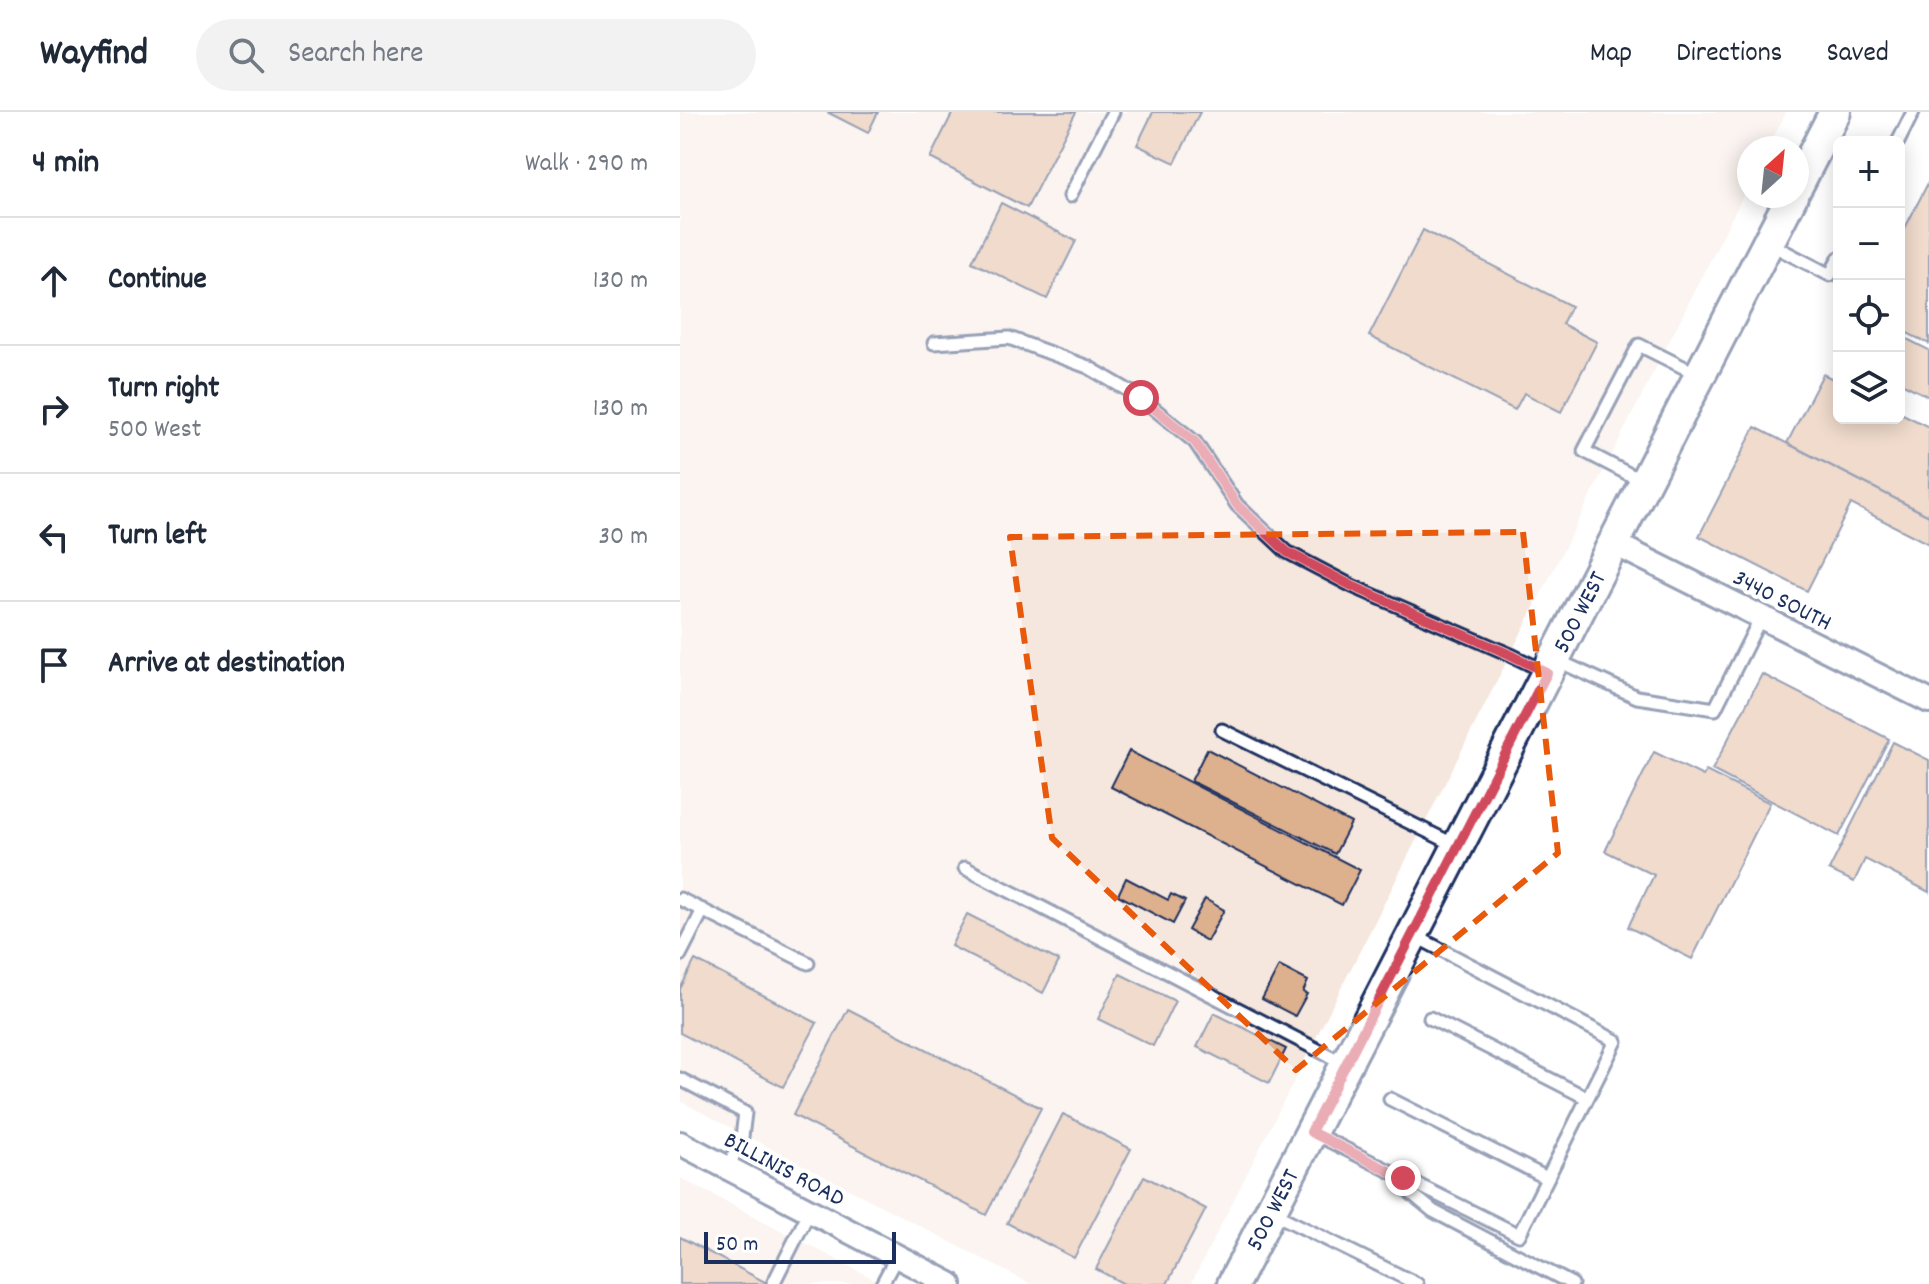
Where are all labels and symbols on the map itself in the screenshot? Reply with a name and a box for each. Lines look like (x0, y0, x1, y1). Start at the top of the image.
north arrow (1737, 136, 1809, 208)
route start (1123, 380, 1159, 416)
street label: 3440 SOUTH (1726, 562, 1837, 641)
street label: 500 WEST (1546, 566, 1616, 660)
street label: BILLINIS ROAD (717, 1125, 850, 1217)
route end (1385, 1160, 1421, 1196)
street label: 500 WEST (1239, 1164, 1309, 1257)
scale bar (704, 1228, 896, 1264)

